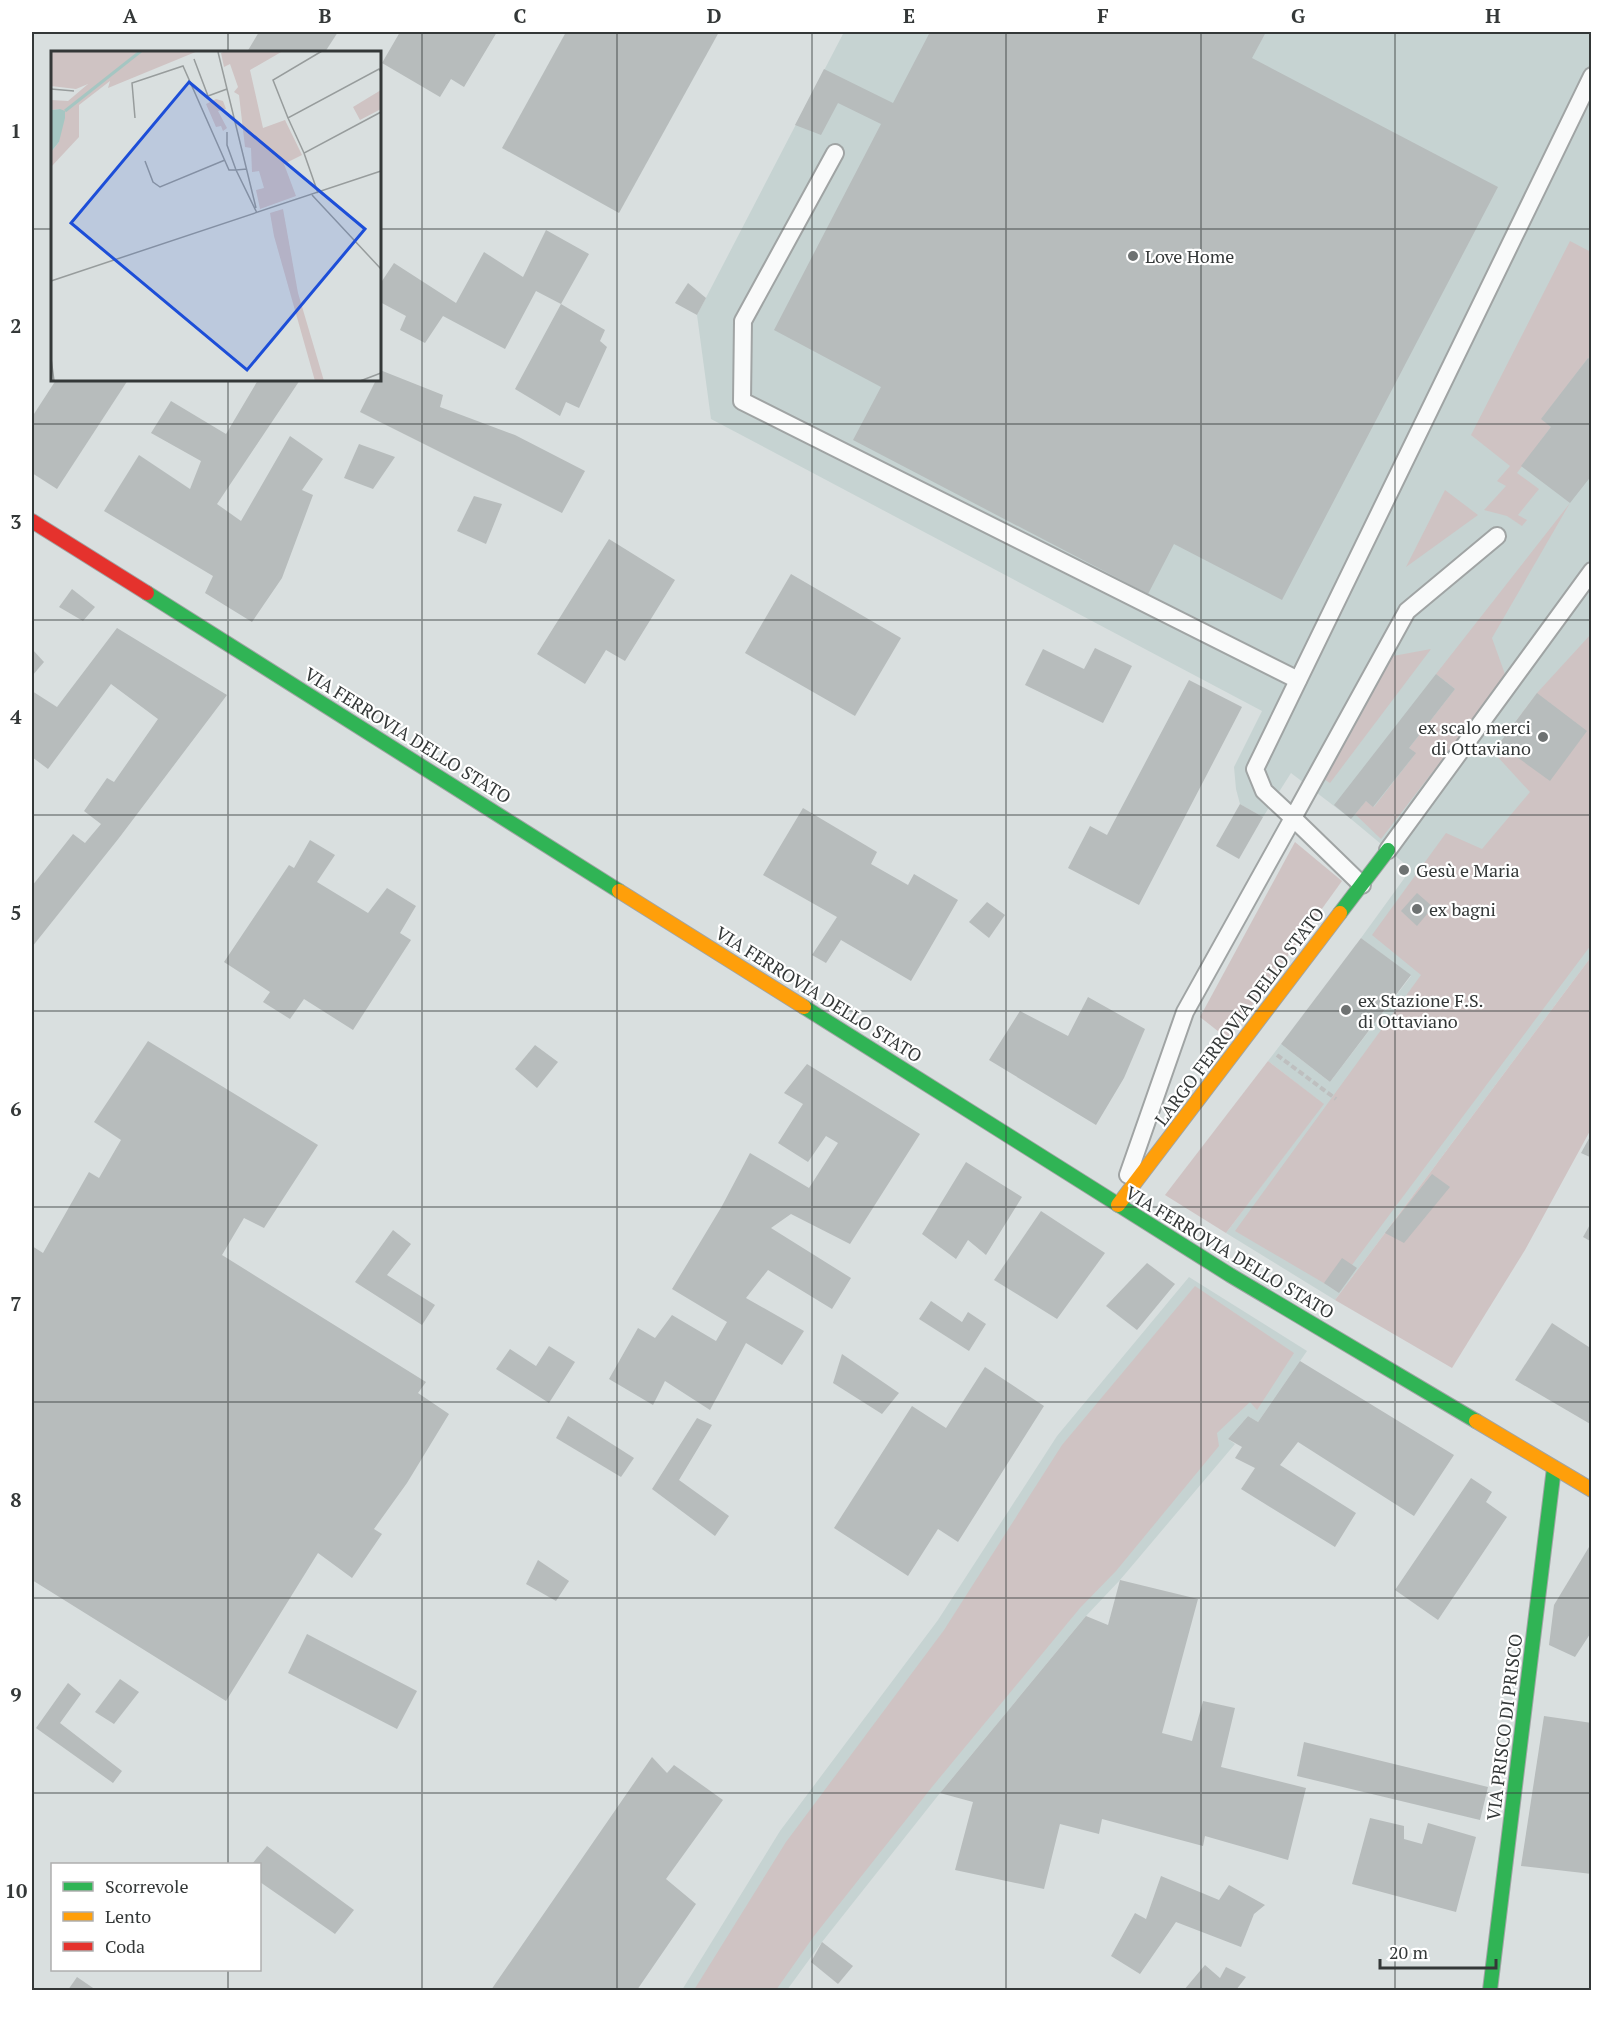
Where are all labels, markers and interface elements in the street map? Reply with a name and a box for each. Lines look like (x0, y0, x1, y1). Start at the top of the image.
text: A (123, 2, 138, 29)
text: B (319, 2, 332, 29)
text: C (513, 2, 527, 29)
text: D (707, 2, 721, 29)
text: E (903, 2, 915, 29)
text: F (1097, 2, 1109, 29)
text: G (1291, 2, 1305, 29)
text: H (1485, 2, 1501, 29)
inset map (51, 51, 381, 381)
text: 1 (10, 117, 22, 144)
place label: Love Home (1145, 244, 1234, 268)
marker: Love Home (1126, 249, 1140, 263)
text: 2 (10, 312, 22, 339)
text: 3 (10, 508, 22, 535)
street label: VIA FERROVIA DELLO STATO (300, 661, 516, 809)
text: 4 (10, 703, 22, 730)
place label: ex scalo merci di Ottaviano (1418, 715, 1531, 760)
marker: ex scalo merci di Ottaviano (1536, 730, 1550, 744)
place label: Gesù e Maria (1416, 858, 1519, 882)
marker: Gesù e Maria (1397, 863, 1411, 877)
place label: ex bagni (1429, 897, 1496, 921)
text: 5 (10, 899, 22, 926)
street label: LARGO FERROVIA DELLO STATO (1149, 902, 1329, 1130)
marker: ex bagni (1410, 902, 1424, 916)
street label: VIA FERROVIA DELLO STATO (711, 920, 927, 1068)
place label: ex Stazione F.S. di Ottaviano (1358, 988, 1484, 1033)
marker: ex Stazione F.S. di Ottaviano (1339, 1003, 1353, 1017)
text: 6 (10, 1095, 22, 1122)
street label: VIA FERROVIA DELLO STATO (1121, 1180, 1339, 1324)
text: 7 (10, 1290, 22, 1317)
text: 8 (10, 1486, 22, 1513)
street label: VIA PRISCO DI PRISCO (1481, 1632, 1527, 1822)
text: 9 (10, 1681, 22, 1708)
legend (51, 1863, 261, 1971)
text: Scorrevole (105, 1874, 188, 1898)
text: 10 (5, 1877, 27, 1904)
text: Lento (105, 1904, 151, 1928)
scale bar (1380, 1932, 1496, 1970)
text: Coda (105, 1934, 145, 1958)
text: 20 m (1389, 1940, 1429, 1964)

